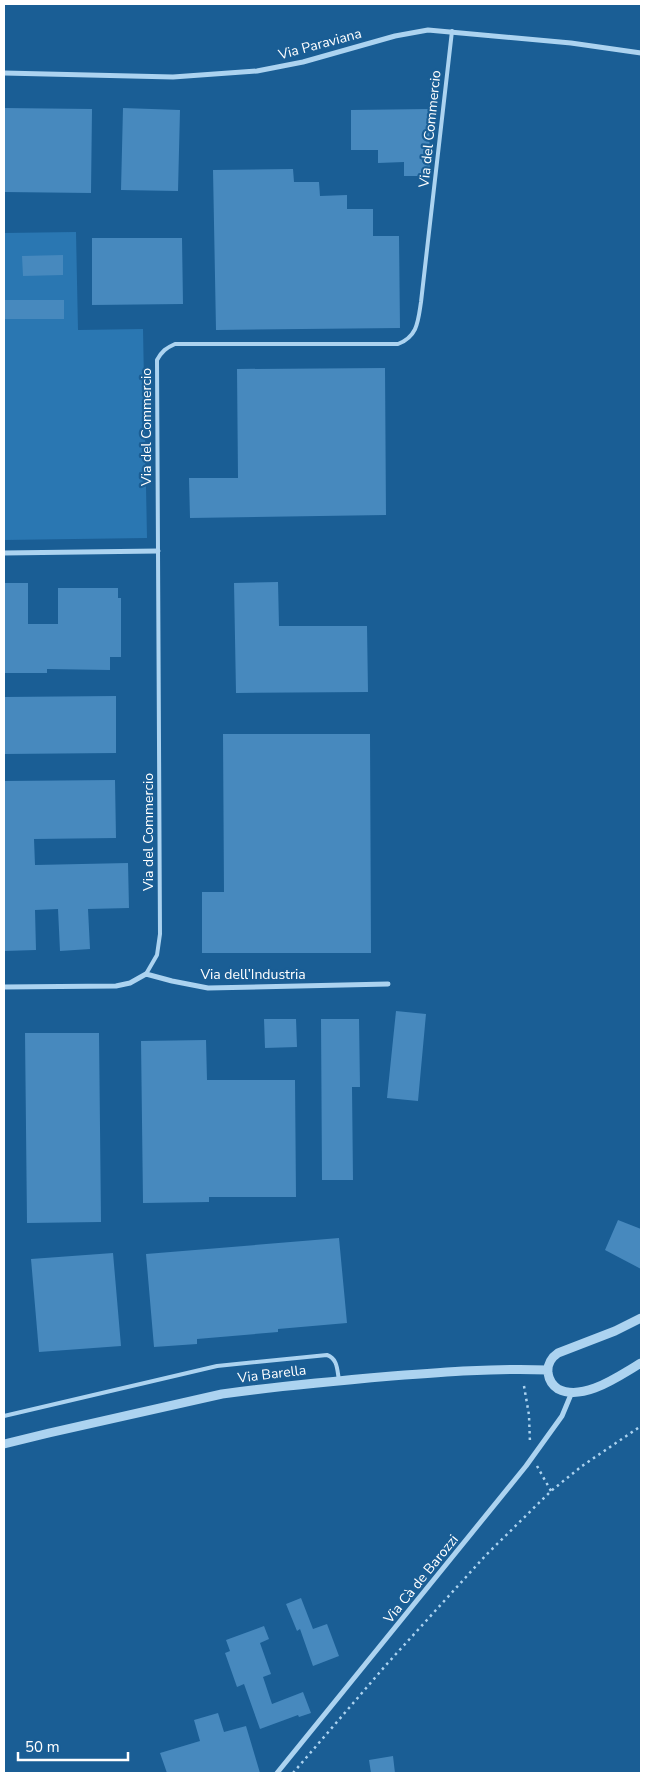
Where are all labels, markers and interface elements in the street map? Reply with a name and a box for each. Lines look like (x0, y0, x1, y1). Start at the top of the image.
street label: Via Paraviana (275, 24, 364, 64)
street label: Via del Commercio (414, 69, 446, 190)
street label: Via del Commercio (137, 368, 156, 487)
street label: Via del Commercio (139, 773, 158, 892)
street label: Via dell’Industria (199, 965, 306, 984)
street label: Via Barella (236, 1360, 307, 1388)
street label: Via Cà de Barozzi (379, 1531, 463, 1628)
scale bar (18, 1730, 128, 1762)
text: 50 m (25, 1737, 60, 1757)

